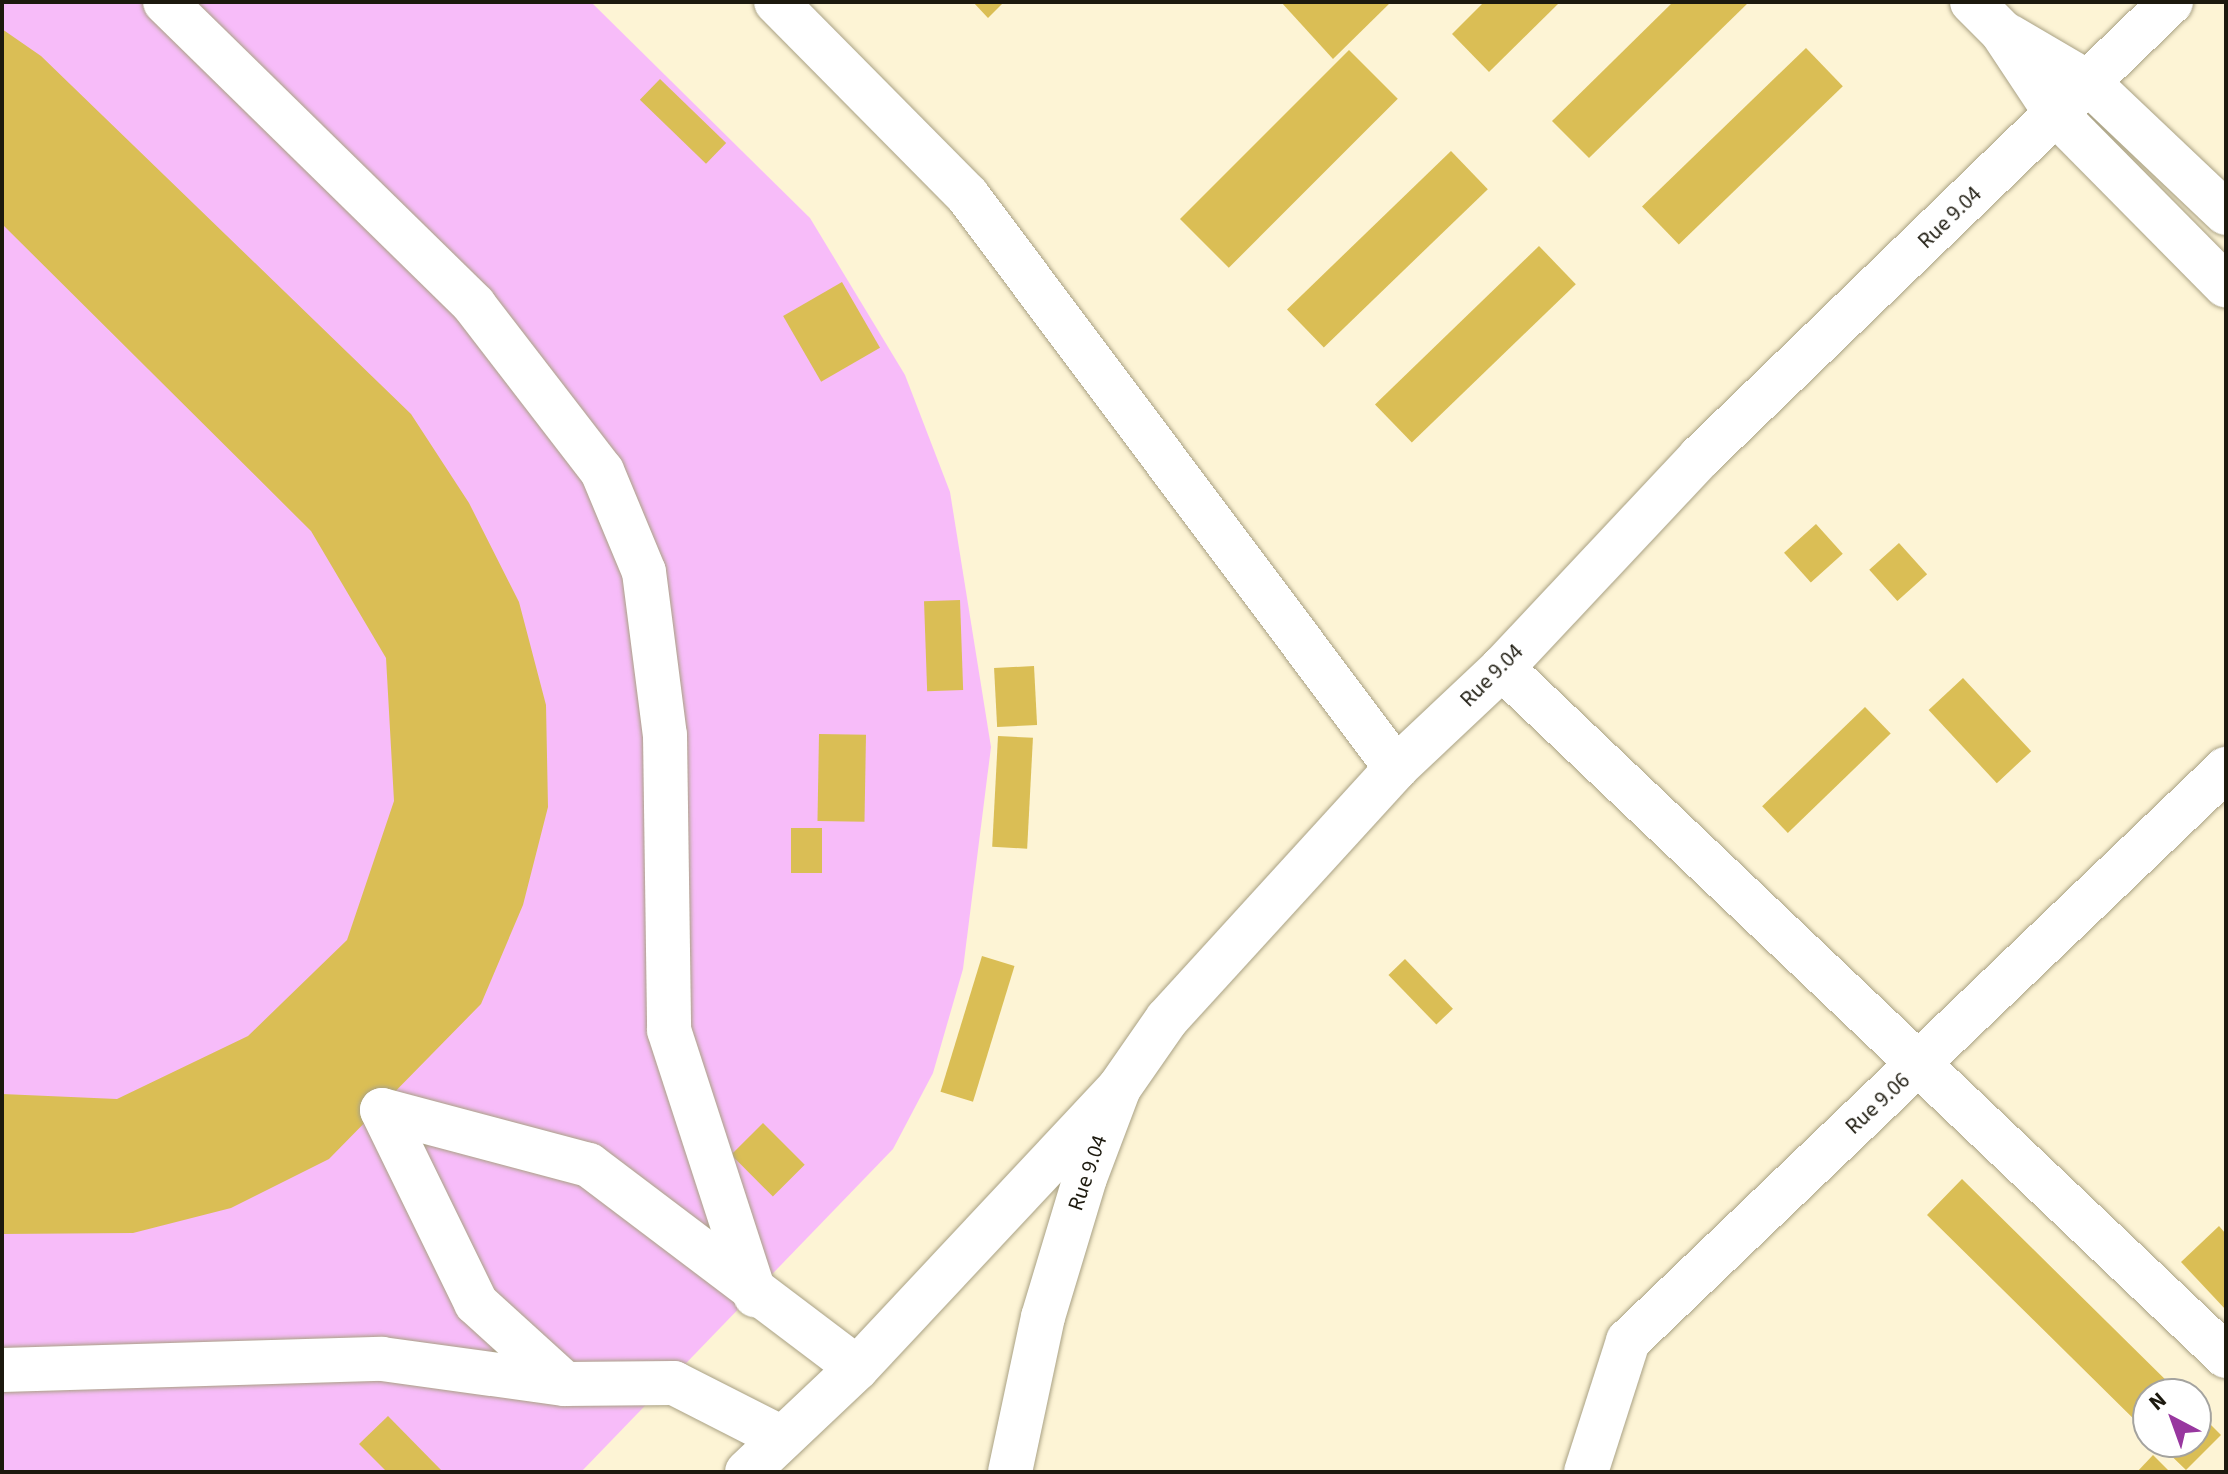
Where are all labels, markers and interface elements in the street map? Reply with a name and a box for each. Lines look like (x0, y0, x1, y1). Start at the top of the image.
street label: Rue 9.04 (1913, 181, 1987, 255)
street label: Rue 9.04 (1455, 639, 1529, 713)
street label: Rue 9.06 (1840, 1068, 1916, 1140)
street label: Rue 9.04 (1063, 1132, 1113, 1214)
north arrow (2132, 1378, 2212, 1458)
text: N (2142, 1385, 2174, 1418)

